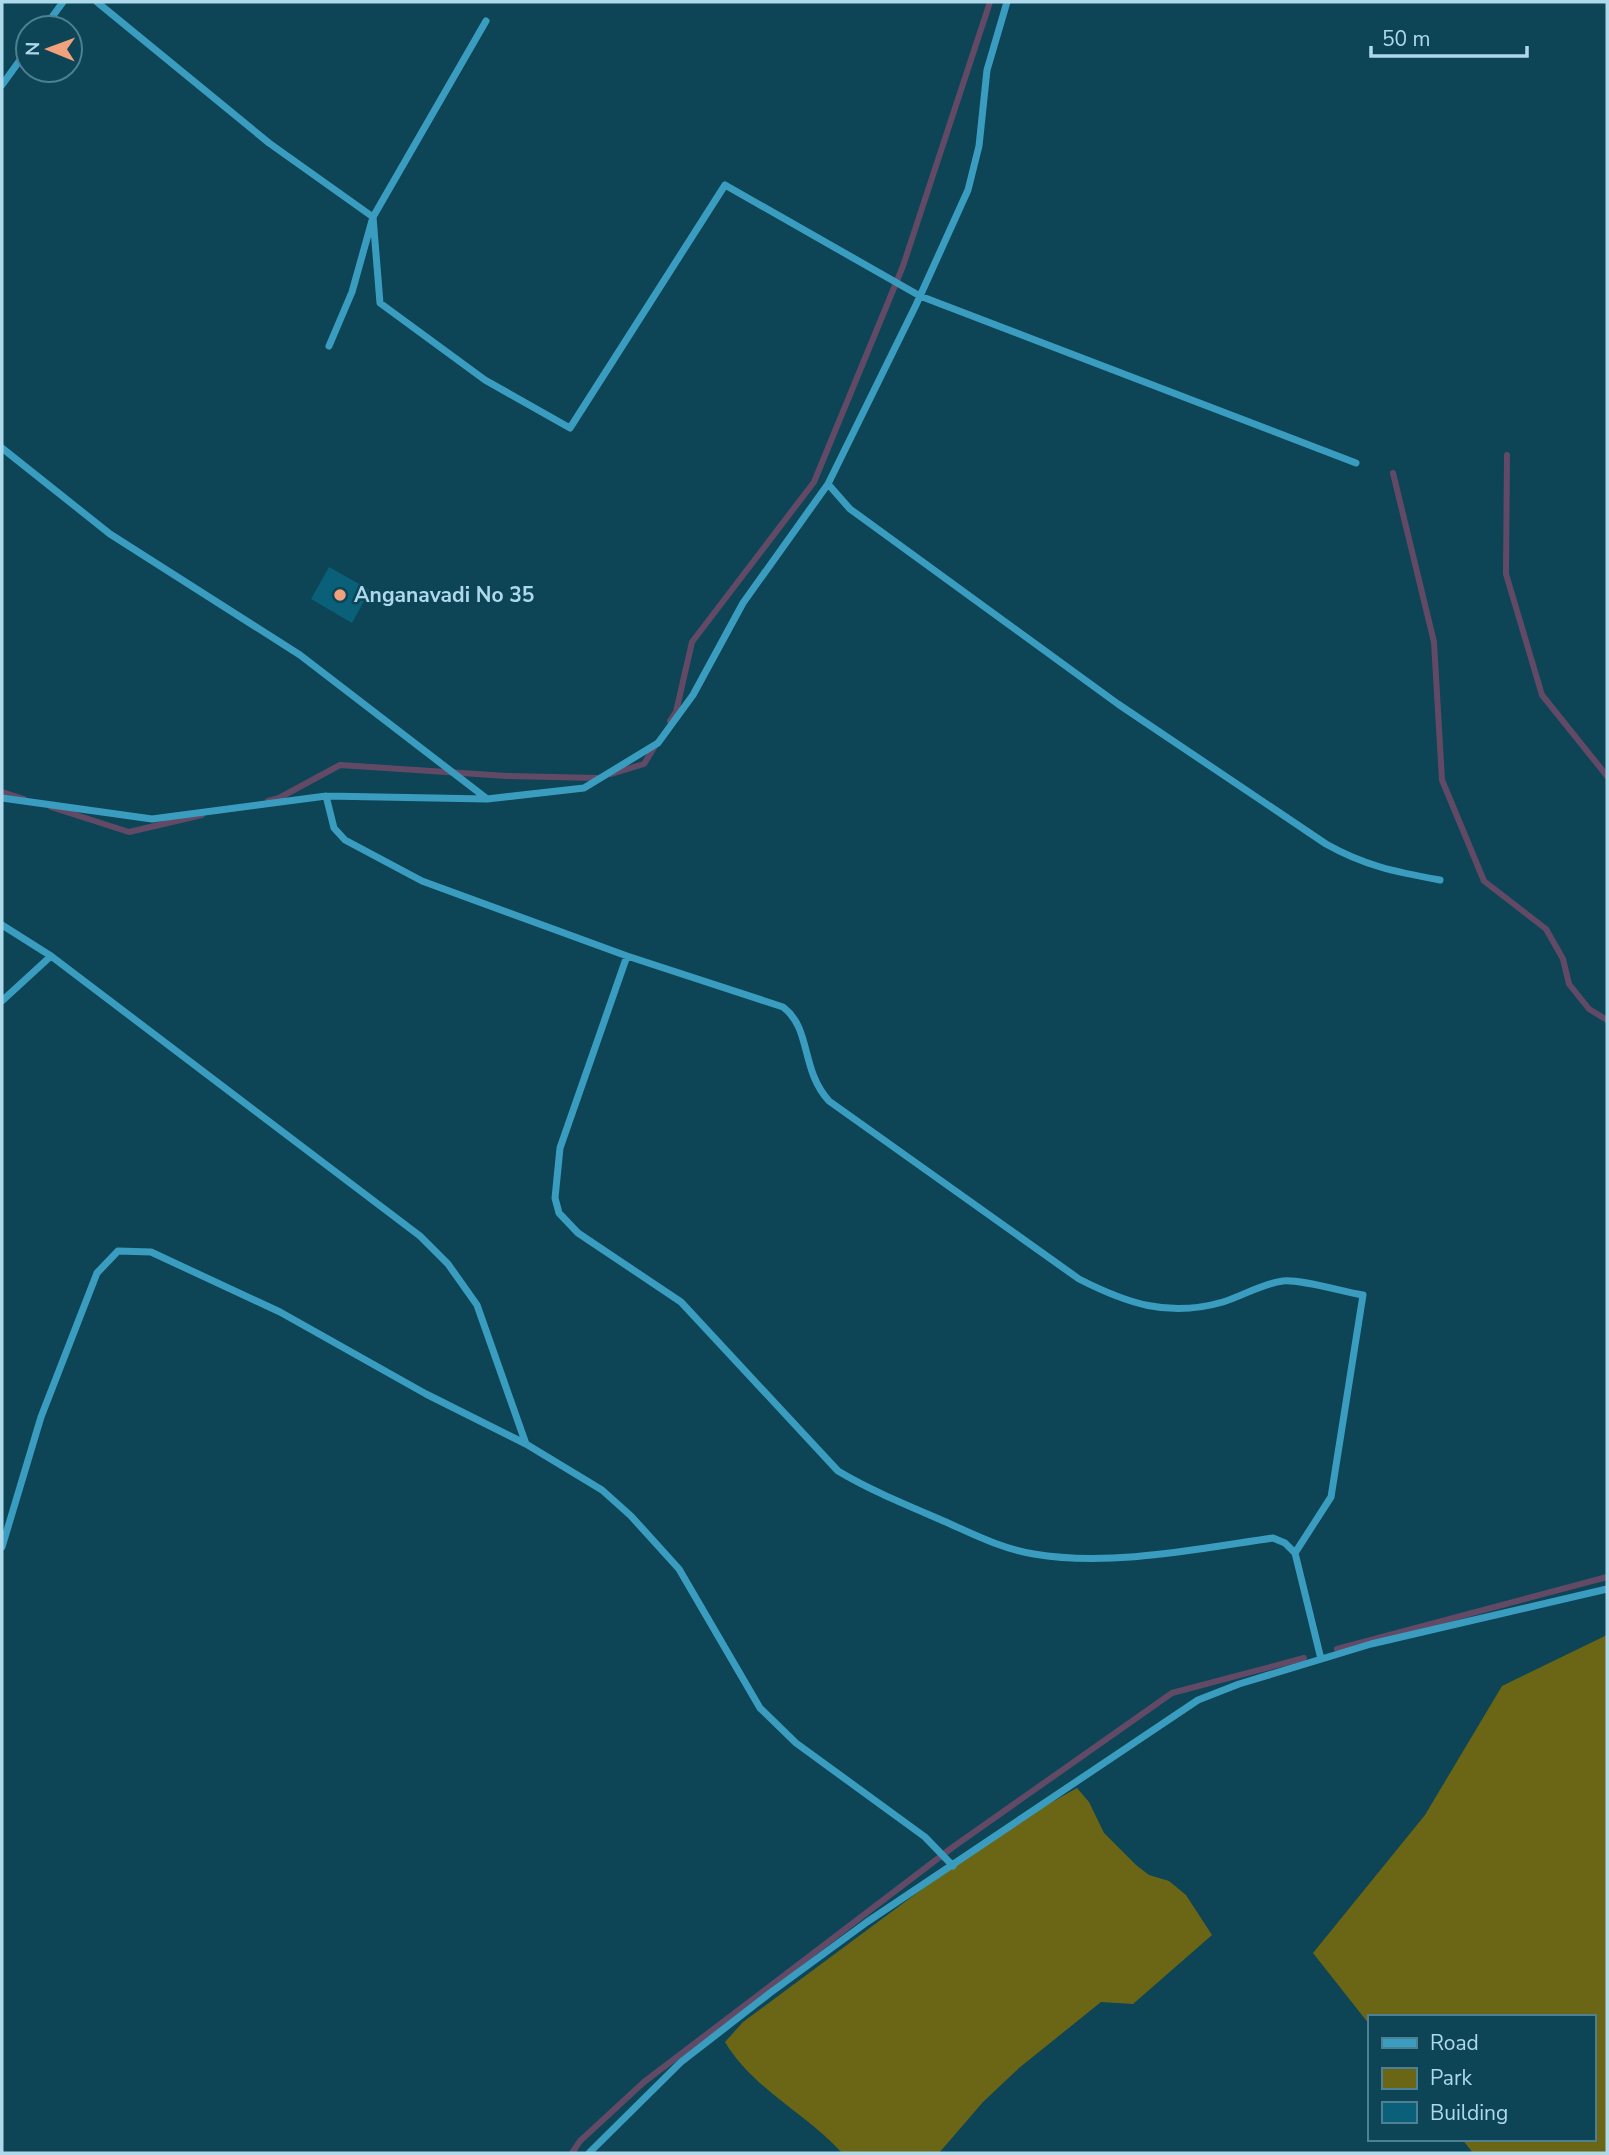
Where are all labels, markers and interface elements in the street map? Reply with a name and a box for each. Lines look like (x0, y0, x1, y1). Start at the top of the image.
north arrow (14, 14, 84, 84)
scale bar (1371, 14, 1527, 58)
text: 50 m (1382, 25, 1431, 53)
text: N (20, 41, 46, 56)
place label: Anganavadi No 35 (354, 581, 534, 609)
marker: Anganavadi No 35 (332, 587, 348, 603)
legend (1368, 2015, 1595, 2141)
text: Road (1430, 2029, 1479, 2057)
text: Park (1430, 2064, 1472, 2092)
text: Building (1430, 2099, 1508, 2127)

